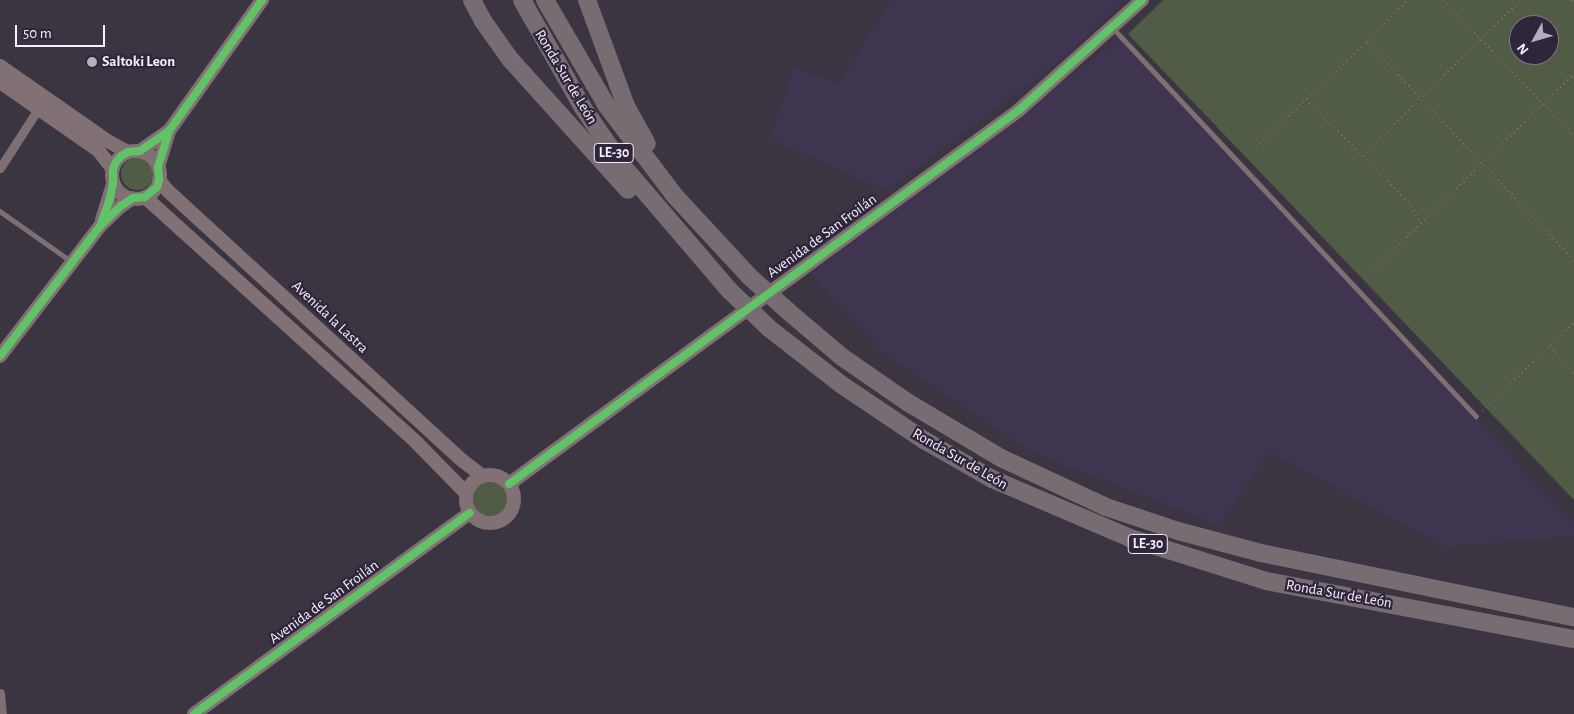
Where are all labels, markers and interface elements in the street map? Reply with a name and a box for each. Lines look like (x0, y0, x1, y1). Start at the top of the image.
scale bar (18, 15, 108, 47)
north arrow (1509, 15, 1559, 65)
text: 50 m (23, 26, 52, 41)
street label: Ronda Sur de León (531, 27, 601, 127)
text: N (1515, 41, 1532, 57)
place label: Saltoki Leon (102, 53, 175, 71)
marker: Saltoki Leon (86, 56, 98, 68)
road number: LE-30 (593, 142, 635, 164)
street label: Avenida de San Froilán (764, 190, 880, 282)
street label: Avenida la Lastra (288, 277, 372, 357)
street label: Ronda Sur de León (909, 424, 1011, 494)
road number: LE-30 (1127, 532, 1169, 556)
street label: Avenida de San Froilán (266, 556, 382, 648)
street label: Ronda Sur de León (1285, 576, 1393, 612)

